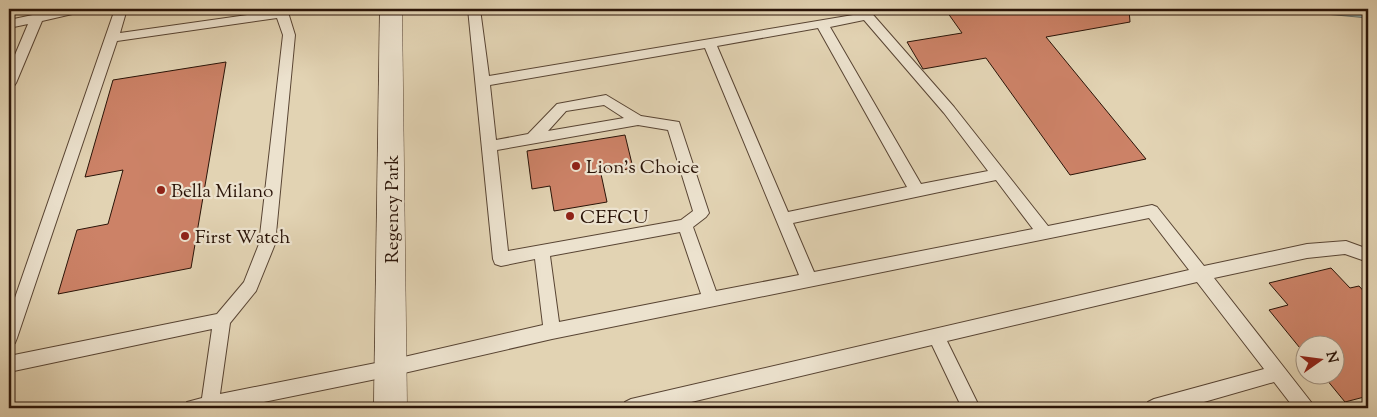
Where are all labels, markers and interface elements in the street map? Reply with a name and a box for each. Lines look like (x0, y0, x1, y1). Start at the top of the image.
street label: Regency Park (380, 154, 407, 263)
place label: Lion's Choice (586, 155, 699, 182)
marker: Lion's Choice (570, 160, 582, 172)
place label: Bella Milano (171, 179, 274, 206)
marker: Bella Milano (155, 184, 167, 196)
place label: CEFCU (580, 205, 649, 232)
marker: CEFCU (564, 210, 576, 222)
place label: First Watch (195, 225, 290, 252)
marker: First Watch (179, 230, 191, 242)
north arrow (1294, 334, 1344, 384)
text: N (1320, 349, 1342, 365)

